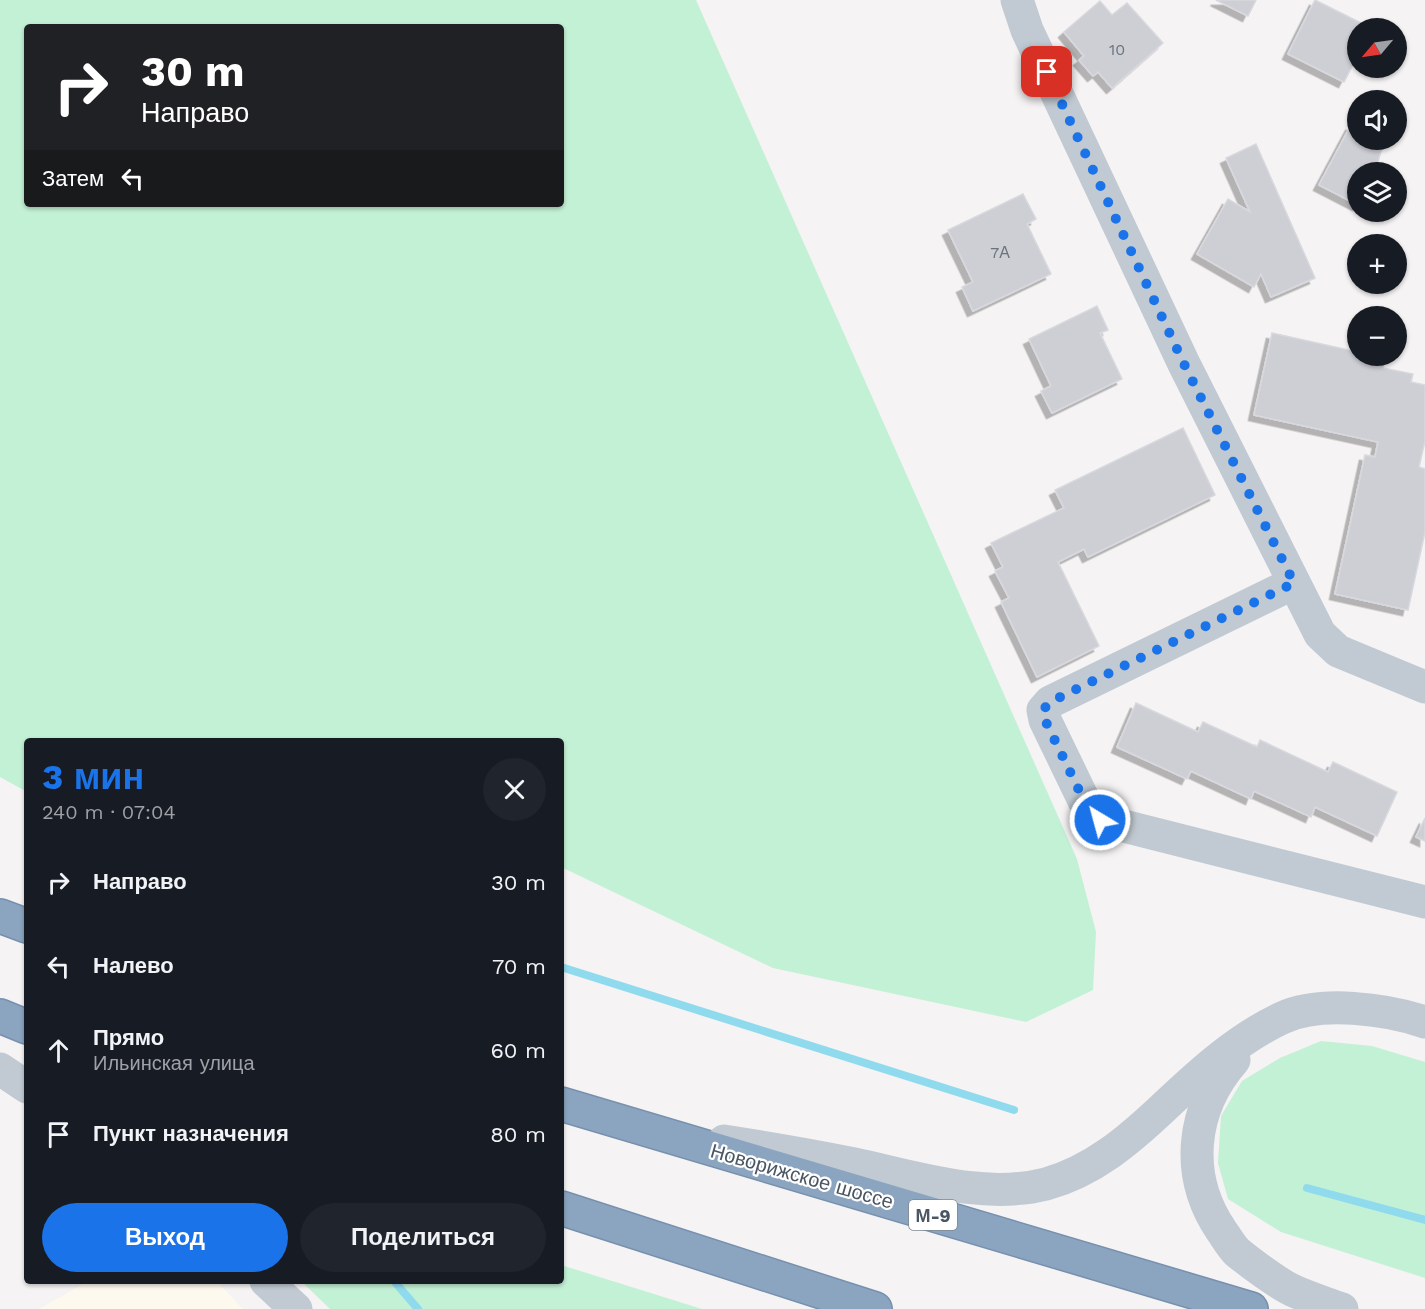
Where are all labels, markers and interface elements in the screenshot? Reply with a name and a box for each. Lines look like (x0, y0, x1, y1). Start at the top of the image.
north arrow (1347, 18, 1407, 78)
map controls (1347, 18, 1407, 366)
house number: 10 (1109, 40, 1125, 59)
pin (1021, 46, 1072, 97)
text: 30 m (141, 47, 245, 96)
icon: right (42, 48, 120, 126)
icon: arrive (1030, 55, 1063, 88)
button: sound (1347, 90, 1407, 150)
text: Направо (141, 97, 249, 129)
icon: left (116, 162, 149, 195)
button: layers (1347, 162, 1407, 222)
text: Затем (42, 166, 104, 191)
button: + (1347, 234, 1407, 294)
house number: 7А (990, 243, 1010, 262)
button: − (1347, 306, 1407, 366)
text: 3 мин (42, 756, 144, 798)
button: close (483, 758, 546, 821)
position arrow (1068, 788, 1132, 852)
text: 240 m · 07:04 (42, 800, 176, 824)
icon: right (42, 866, 75, 899)
text: Направо (93, 869, 187, 894)
text: 30 m (491, 870, 546, 895)
icon: left (42, 950, 75, 983)
text: Налево (93, 953, 174, 978)
text: 70 m (492, 954, 546, 979)
text: Прямо (93, 1025, 164, 1050)
icon: ahead (42, 1034, 75, 1067)
text: 60 m (490, 1038, 546, 1063)
text: Ильинская улица (93, 1051, 255, 1075)
icon: arrive (42, 1118, 75, 1151)
text: Пункт назначения (93, 1121, 289, 1146)
text: 80 m (490, 1122, 546, 1147)
street label: Новорижское шоссе (708, 1138, 896, 1214)
road number: М-9 (909, 1200, 957, 1230)
button: Выход (42, 1203, 288, 1272)
button: Поделиться (300, 1203, 546, 1272)

